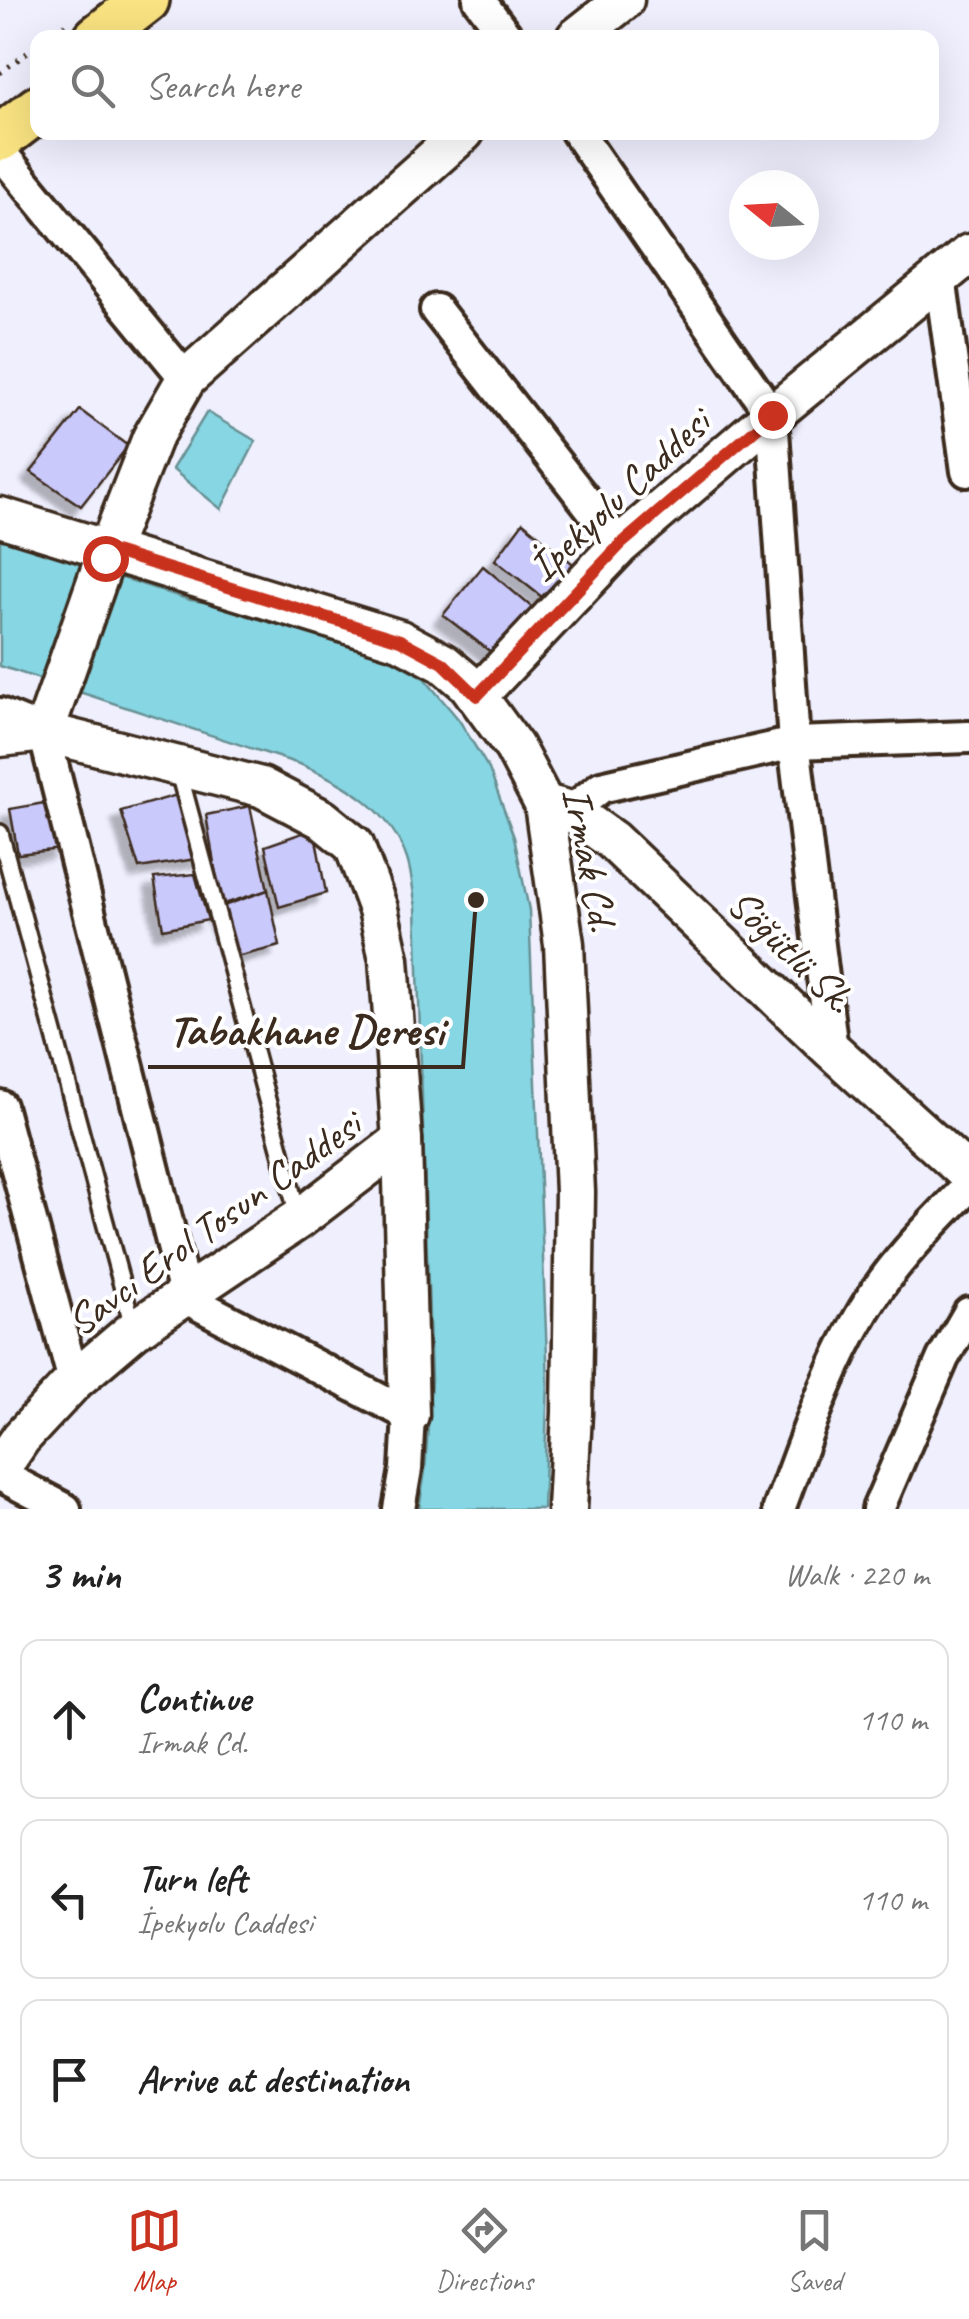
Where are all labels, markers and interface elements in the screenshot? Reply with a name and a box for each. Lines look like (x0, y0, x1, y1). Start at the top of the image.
search box (30, 30, 939, 140)
icon: search (65, 58, 120, 113)
text: Search here (145, 62, 300, 109)
north arrow (729, 170, 819, 260)
route end (750, 393, 796, 439)
street label: İpekyolu Caddesi (517, 394, 725, 593)
route start (83, 536, 129, 582)
street label: Irmak Cd. (550, 783, 630, 936)
street label: Söğütlü Sk. (716, 878, 866, 1025)
callout: Tabakhane Deresi (148, 992, 463, 1067)
text: Tabakhane Deresi (168, 1002, 449, 1059)
street label: Savcı Erol Tosun Caddesi (56, 1096, 375, 1348)
text: 3 min (40, 1548, 120, 1601)
text: Walk · 220 m (785, 1554, 929, 1595)
text: Continue (137, 1675, 251, 1722)
icon: ahead (42, 1692, 97, 1747)
text: 110 m (858, 1699, 927, 1740)
text: Irmak Cd. (137, 1722, 248, 1763)
text: Turn left (137, 1855, 247, 1902)
icon: left (42, 1872, 97, 1927)
text: 110 m (858, 1879, 927, 1920)
text: İpekyolu Caddesi (137, 1902, 313, 1943)
icon: arrive (42, 2052, 97, 2107)
text: Arrive at destination (137, 2056, 409, 2103)
tab: Map (127, 2203, 182, 2298)
tab: Directions (436, 2203, 533, 2298)
tab: Saved (787, 2203, 842, 2298)

